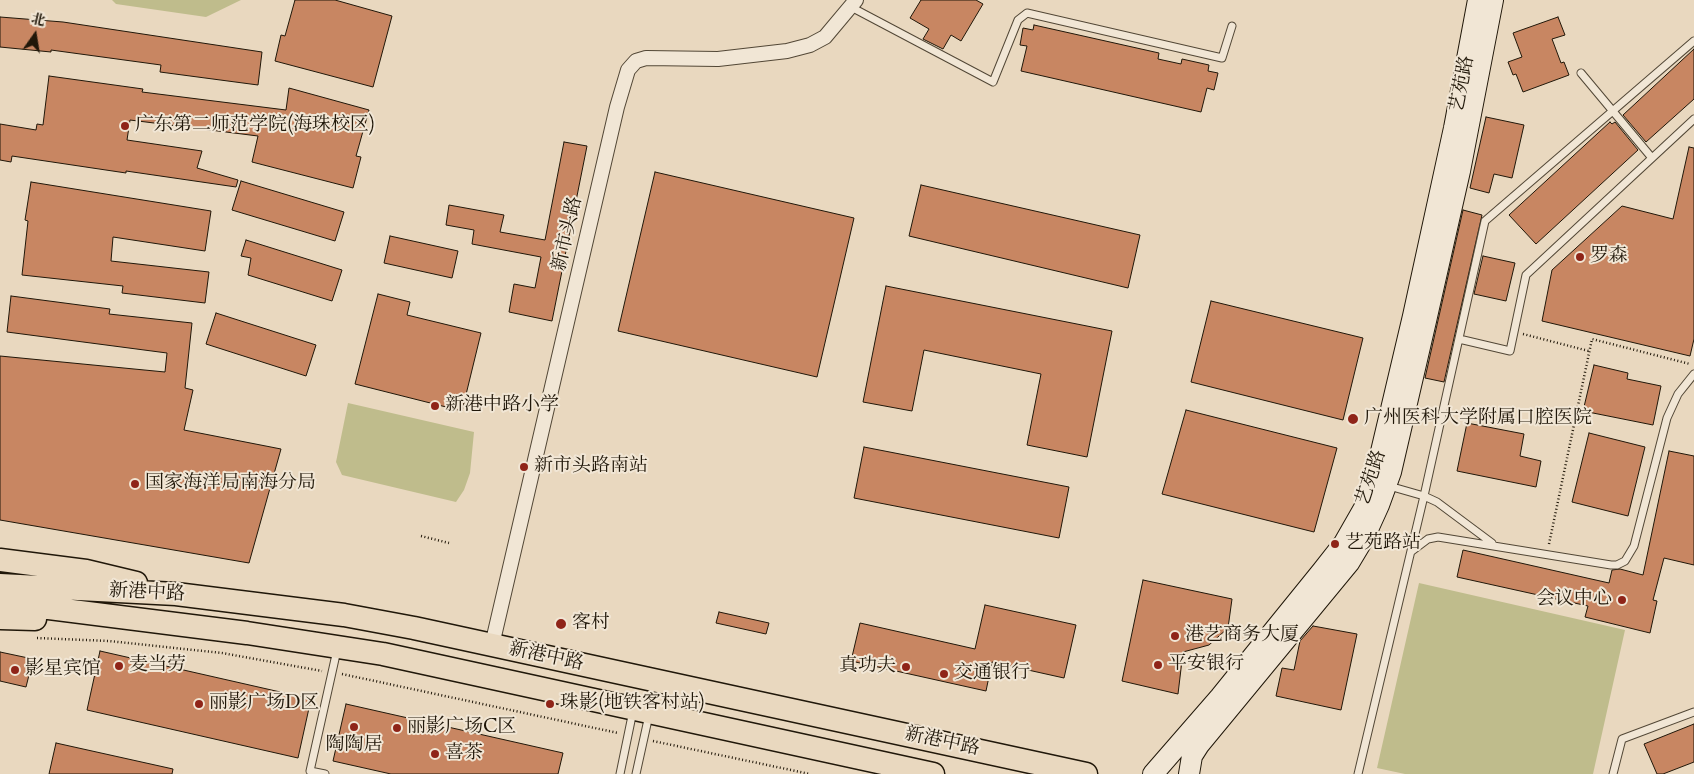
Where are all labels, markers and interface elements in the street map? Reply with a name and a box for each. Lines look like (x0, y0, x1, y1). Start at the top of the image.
text: 北 (30, 9, 47, 31)
north arrow (10, 10, 60, 60)
street label: 艺苑路 (1446, 54, 1480, 114)
place label: 广东第二师范学院(海珠校区) (135, 115, 375, 137)
marker: 广东第二师范学院(海珠校区) (119, 120, 131, 132)
street label: 新市头路 (548, 194, 588, 274)
place label: 罗森 (1590, 246, 1628, 268)
marker: 罗森 (1574, 251, 1586, 263)
place label: 新港中路小学 (445, 395, 559, 417)
marker: 新港中路小学 (429, 400, 441, 412)
place label: 广州医科大学附属口腔医院 (1364, 408, 1592, 430)
marker: 广州医科大学附属口腔医院 (1346, 412, 1360, 426)
street label: 艺苑路 (1352, 447, 1392, 509)
place label: 新市头路南站 (534, 456, 648, 478)
marker: 新市头路南站 (518, 461, 530, 473)
place label: 国家海洋局南海分局 (145, 473, 316, 495)
marker: 国家海洋局南海分局 (129, 478, 141, 490)
place label: 艺苑路站 (1345, 533, 1421, 555)
marker: 艺苑路站 (1329, 538, 1341, 550)
street label: 新港中路 (108, 580, 186, 606)
place label: 会议中心 (1536, 589, 1612, 611)
marker: 会议中心 (1616, 594, 1628, 606)
place label: 客村 (572, 613, 610, 635)
marker: 客村 (554, 617, 568, 631)
place label: 港艺商务大厦 (1185, 625, 1299, 647)
marker: 港艺商务大厦 (1169, 630, 1181, 642)
street label: 新港中路 (506, 638, 586, 676)
place label: 平安银行 (1168, 654, 1244, 676)
place label: 麦当劳 (129, 655, 186, 677)
place label: 真功夫 (839, 656, 896, 678)
place label: 影星宾馆 (25, 659, 101, 681)
marker: 平安银行 (1152, 659, 1164, 671)
marker: 麦当劳 (113, 660, 125, 672)
marker: 真功夫 (900, 661, 912, 673)
place label: 交通银行 (954, 663, 1030, 685)
marker: 影星宾馆 (9, 664, 21, 676)
marker: 交通银行 (938, 668, 950, 680)
place label: 丽影广场D区 (209, 693, 319, 715)
place label: 珠影(地铁客村站) (560, 693, 705, 715)
marker: 丽影广场D区 (193, 698, 205, 710)
marker: 珠影(地铁客村站) (544, 698, 556, 710)
place label: 丽影广场C区 (407, 717, 517, 739)
marker: 陶陶居 (348, 721, 360, 733)
marker: 丽影广场C区 (391, 722, 403, 734)
street label: 新港中路 (902, 723, 982, 761)
place label: 陶陶居 (326, 735, 382, 757)
place label: 喜茶 (445, 743, 483, 765)
marker: 喜茶 (429, 748, 441, 760)

